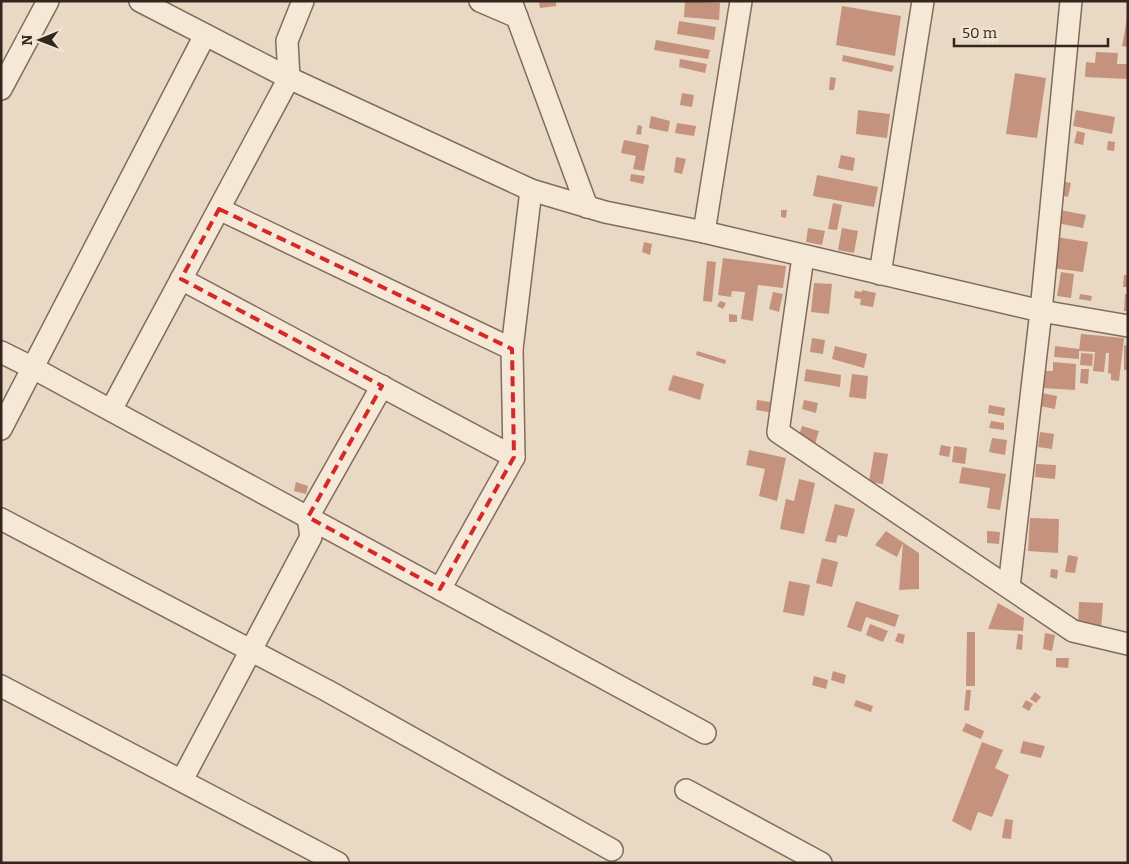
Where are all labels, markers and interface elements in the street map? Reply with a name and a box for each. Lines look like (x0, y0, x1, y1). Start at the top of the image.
north arrow (15, 15, 65, 65)
scale bar (954, 15, 1108, 47)
text: 50 m (962, 24, 998, 42)
text: N (19, 34, 36, 46)

